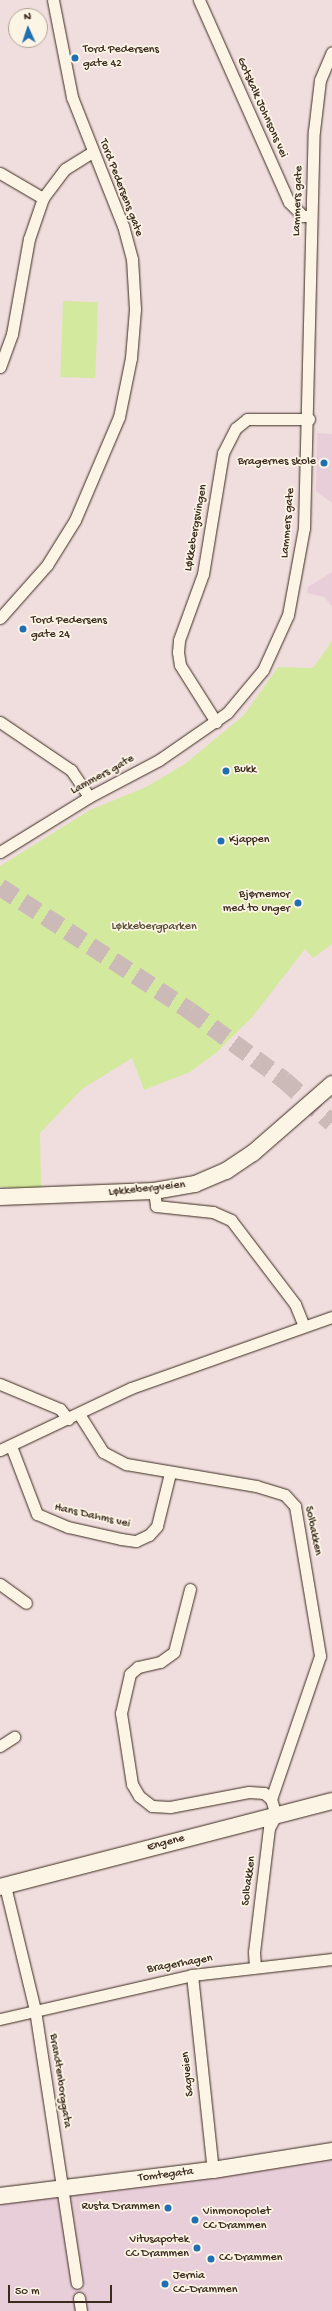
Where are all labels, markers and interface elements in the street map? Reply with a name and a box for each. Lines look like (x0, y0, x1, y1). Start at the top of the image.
north arrow (8, 8, 48, 48)
text: N (24, 11, 31, 23)
place label: Tord Pedersens gate 42 (83, 44, 159, 72)
marker: Tord Pedersens gate 42 (70, 53, 80, 63)
street label: Gotskalk Johnsons vei (232, 56, 290, 160)
street label: Tord Pedersens gate (95, 137, 145, 239)
street label: Lammers gate (291, 166, 307, 236)
place label: Bragernes skole (238, 456, 316, 470)
marker: Bragernes skole (319, 458, 329, 468)
street label: Løkkebergsvingen (182, 483, 212, 573)
street label: Lammers gate (279, 487, 299, 559)
place label: Tord Pedersens gate 24 (31, 615, 107, 643)
marker: Tord Pedersens gate 24 (18, 624, 28, 634)
street label: Lammers gate (69, 753, 137, 799)
place label: Bukk (234, 764, 256, 778)
marker: Bukk (221, 766, 231, 776)
place label: Kjappen (229, 834, 269, 848)
marker: Kjappen (216, 836, 226, 846)
place label: Bjørnemor med to unger (223, 889, 290, 917)
marker: Bjørnemor med to unger (293, 898, 303, 908)
park label: Løkkebergparken (111, 921, 197, 935)
street label: Løkkebergveien (108, 1179, 186, 1201)
street label: Hans Dahms vei (53, 1501, 131, 1533)
street label: Solbakken (300, 1505, 324, 1557)
street label: Engene (146, 1832, 186, 1856)
street label: Solbakken (240, 1855, 260, 1907)
street label: Bragerhagen (146, 1952, 214, 1978)
street label: Brandtenborggata (44, 2033, 74, 2129)
street label: Sagveien (179, 2051, 199, 2097)
street label: Tomtegata (138, 2165, 194, 2187)
place label: Rusta Drammen (82, 2201, 160, 2215)
marker: Rusta Drammen (163, 2203, 173, 2213)
place label: Vinmonopolet CC Drammen (203, 2206, 271, 2234)
marker: Vinmonopolet CC Drammen (190, 2215, 200, 2225)
place label: Vitusapotek CC Drammen (125, 2234, 189, 2262)
marker: Vitusapotek CC Drammen (192, 2243, 202, 2253)
place label: CC Drammen (219, 2252, 283, 2266)
marker: CC Drammen (206, 2254, 216, 2264)
place label: Jernia CC-Drammen (173, 2270, 237, 2298)
scale bar (10, 2277, 114, 2303)
marker: Jernia CC-Drammen (160, 2279, 170, 2289)
text: 50 m (15, 2285, 40, 2299)

